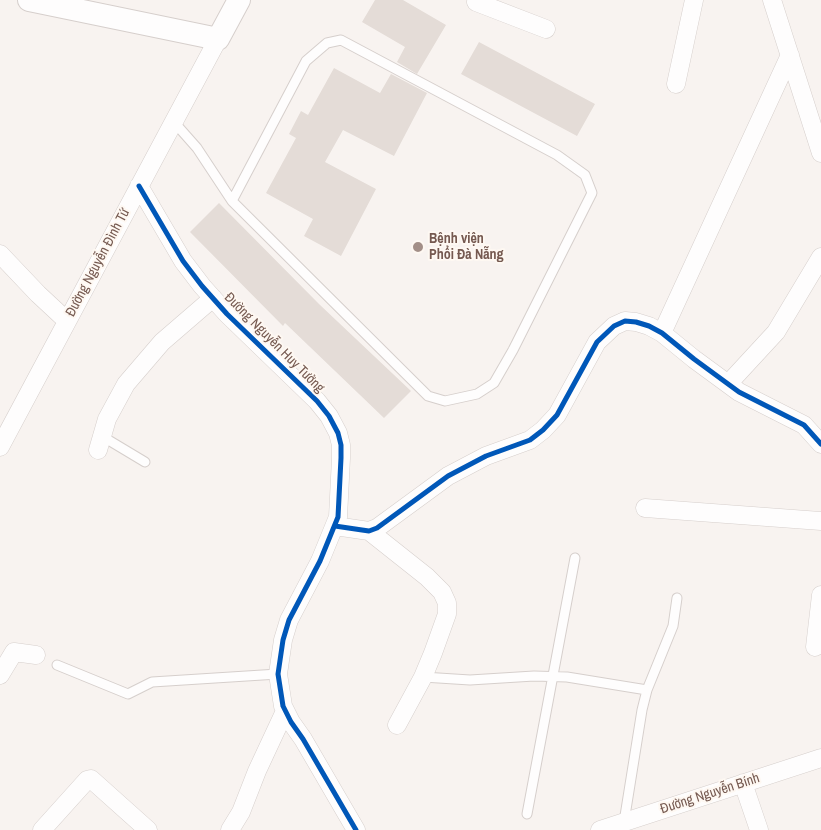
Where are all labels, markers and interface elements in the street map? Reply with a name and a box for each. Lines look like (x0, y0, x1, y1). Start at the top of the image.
street label: Đường Nguyễn Đình Tứ (63, 206, 133, 320)
place label: Bệnh viện Phổi Đà Nẵng (429, 231, 504, 264)
marker: Bệnh viện Phổi Đà Nẵng (411, 240, 425, 254)
street label: Đường Nguyễn Huy Tưởng (220, 289, 328, 397)
street label: Đường Nguyễn Bính (658, 770, 762, 818)

